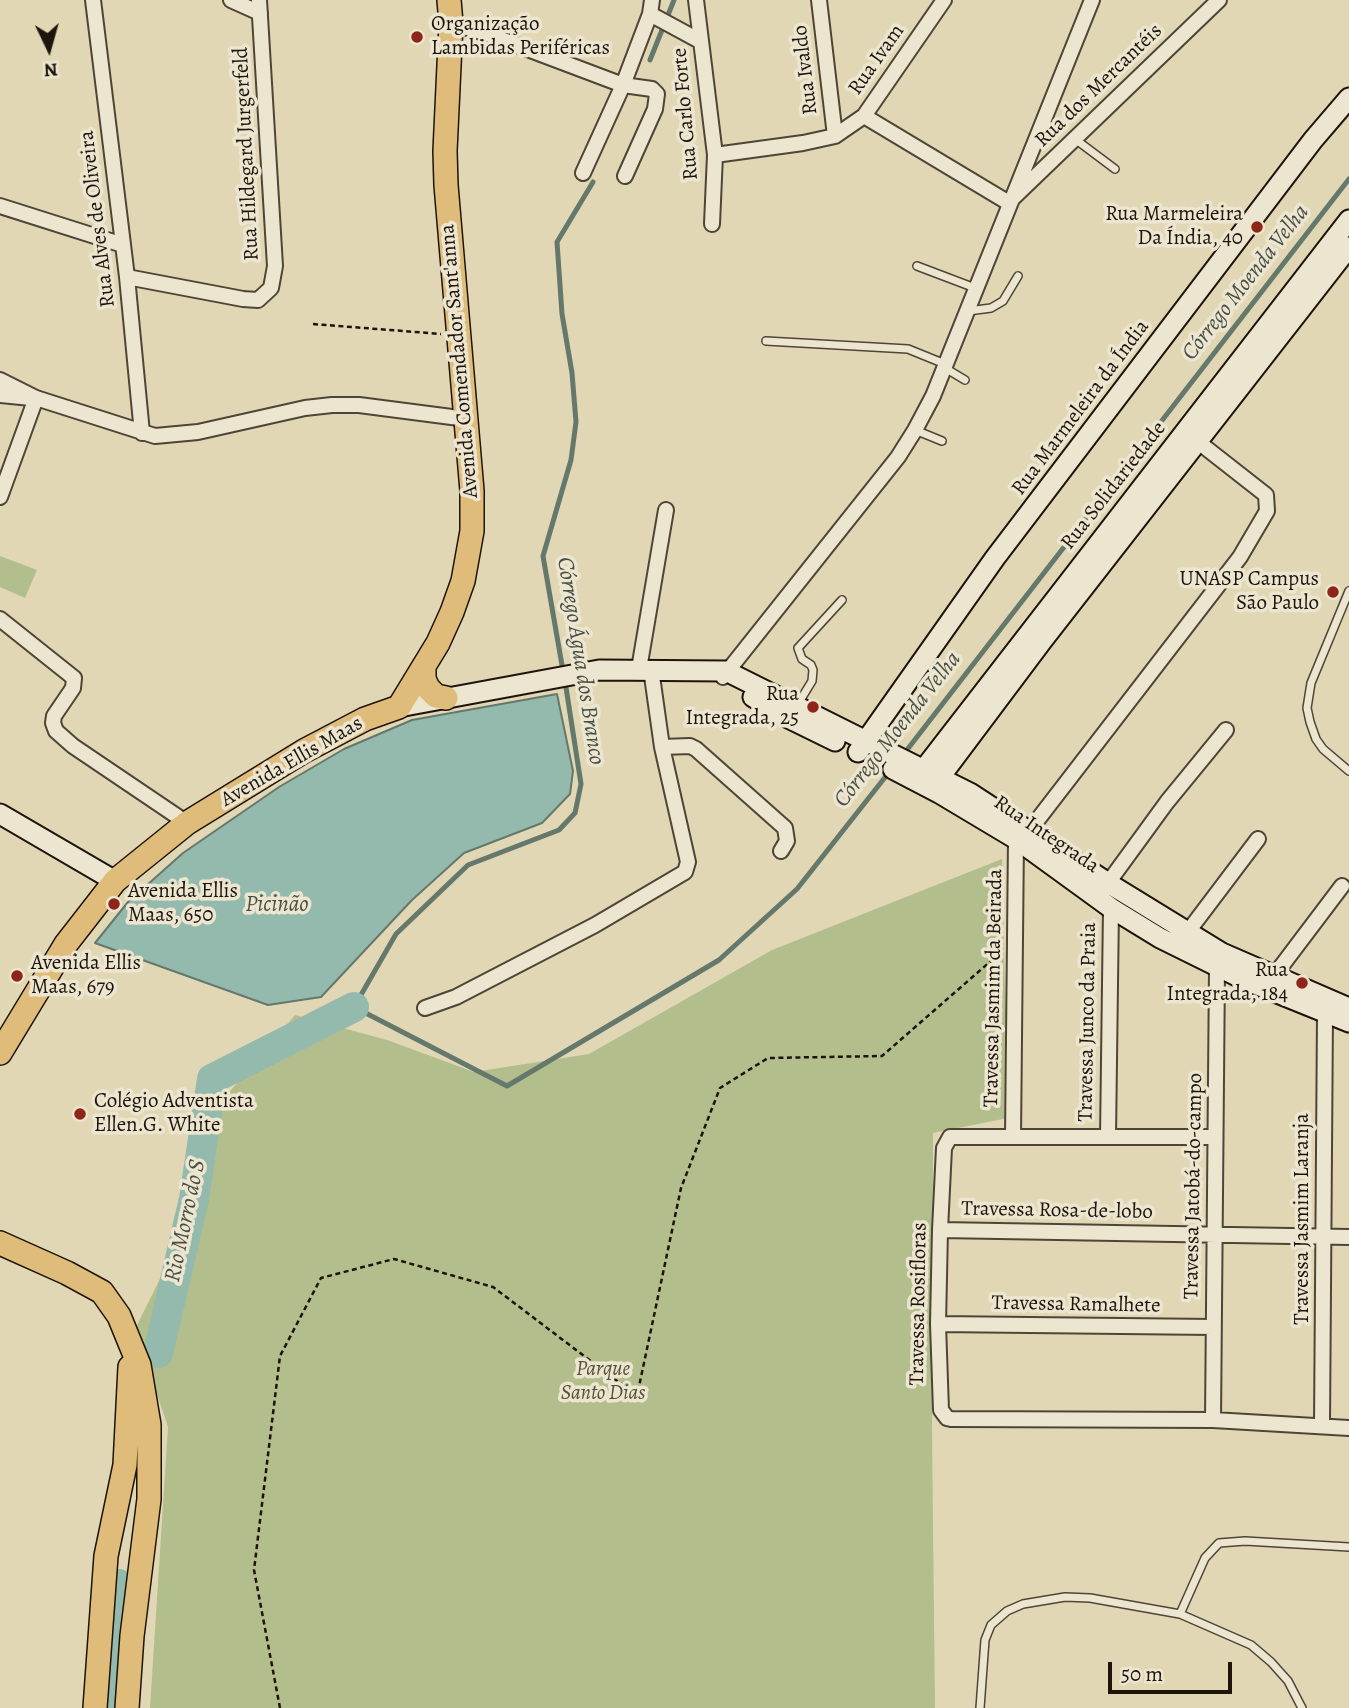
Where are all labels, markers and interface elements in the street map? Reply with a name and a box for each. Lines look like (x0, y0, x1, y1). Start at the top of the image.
place label: Organização Lambidas Periféricas (431, 12, 610, 62)
north arrow (14, 14, 84, 84)
street label: Rua dos Mercantéis (1030, 19, 1168, 153)
street label: Rua Ivam (844, 20, 910, 100)
street label: Rua Ivaldo (788, 24, 824, 116)
marker: Organização Lambidas Periféricas (409, 29, 425, 45)
street label: Rua Hildegard Jurgerfeld (229, 47, 265, 261)
street label: Rua Carlo Forte (668, 47, 704, 181)
text: N (43, 56, 59, 83)
street label: Rua Alves de Oliveira (75, 129, 121, 309)
water label: Córrego Moenda Velha (1177, 200, 1315, 366)
place label: Rua Marmeleira Da Índia, 40 (1105, 202, 1243, 252)
marker: Rua Marmeleira Da Índia, 40 (1249, 219, 1265, 235)
street label: Avenida Comendador Sant'anna (435, 223, 485, 499)
street label: Rua Marmeleira da Índia (1007, 315, 1155, 501)
street label: Rua Solidariedade (1056, 417, 1172, 555)
water label: Córrego Água dos Branco (550, 555, 610, 767)
place label: UNASP Campus São Paulo (1179, 567, 1319, 617)
marker: UNASP Campus São Paulo (1325, 584, 1341, 600)
water label: Córrego Moenda Velha (829, 647, 967, 813)
place label: Rua Integrada, 25 (685, 682, 799, 732)
marker: Rua Integrada, 25 (805, 699, 821, 715)
street label: Avenida Ellis Maas (217, 711, 367, 813)
street label: Rua Integrada (989, 791, 1103, 879)
street label: Travessa Jasmim da Beirada (979, 869, 1009, 1107)
place label: Avenida Ellis Maas, 650 (128, 879, 238, 929)
water label: Picinão (245, 891, 309, 919)
marker: Avenida Ellis Maas, 650 (106, 896, 122, 912)
street label: Travessa Junco da Praia (1074, 922, 1102, 1122)
place label: Avenida Ellis Maas, 679 (31, 951, 141, 1001)
place label: Rua Integrada, 184 (1167, 958, 1288, 1008)
marker: Avenida Ellis Maas, 679 (9, 968, 25, 984)
marker: Rua Integrada, 184 (1294, 975, 1310, 991)
street label: Travessa Jatobá-do-campo (1179, 1073, 1209, 1299)
place label: Colégio Adventista Ellen.G. White (94, 1089, 254, 1139)
marker: Colégio Adventista Ellen.G. White (72, 1106, 88, 1122)
street label: Travessa Jasmim Laranja (1290, 1113, 1316, 1325)
water label: Rio Morro do S (160, 1157, 212, 1285)
street label: Travessa Rosa-de-lobo (961, 1197, 1153, 1225)
street label: Travessa Rosifloras (905, 1222, 933, 1386)
street label: Travessa Ramalhete (991, 1291, 1161, 1319)
park label: Parque Santo Dias (561, 1357, 645, 1407)
scale bar (1111, 1648, 1235, 1692)
text: 50 m (1121, 1660, 1163, 1688)

